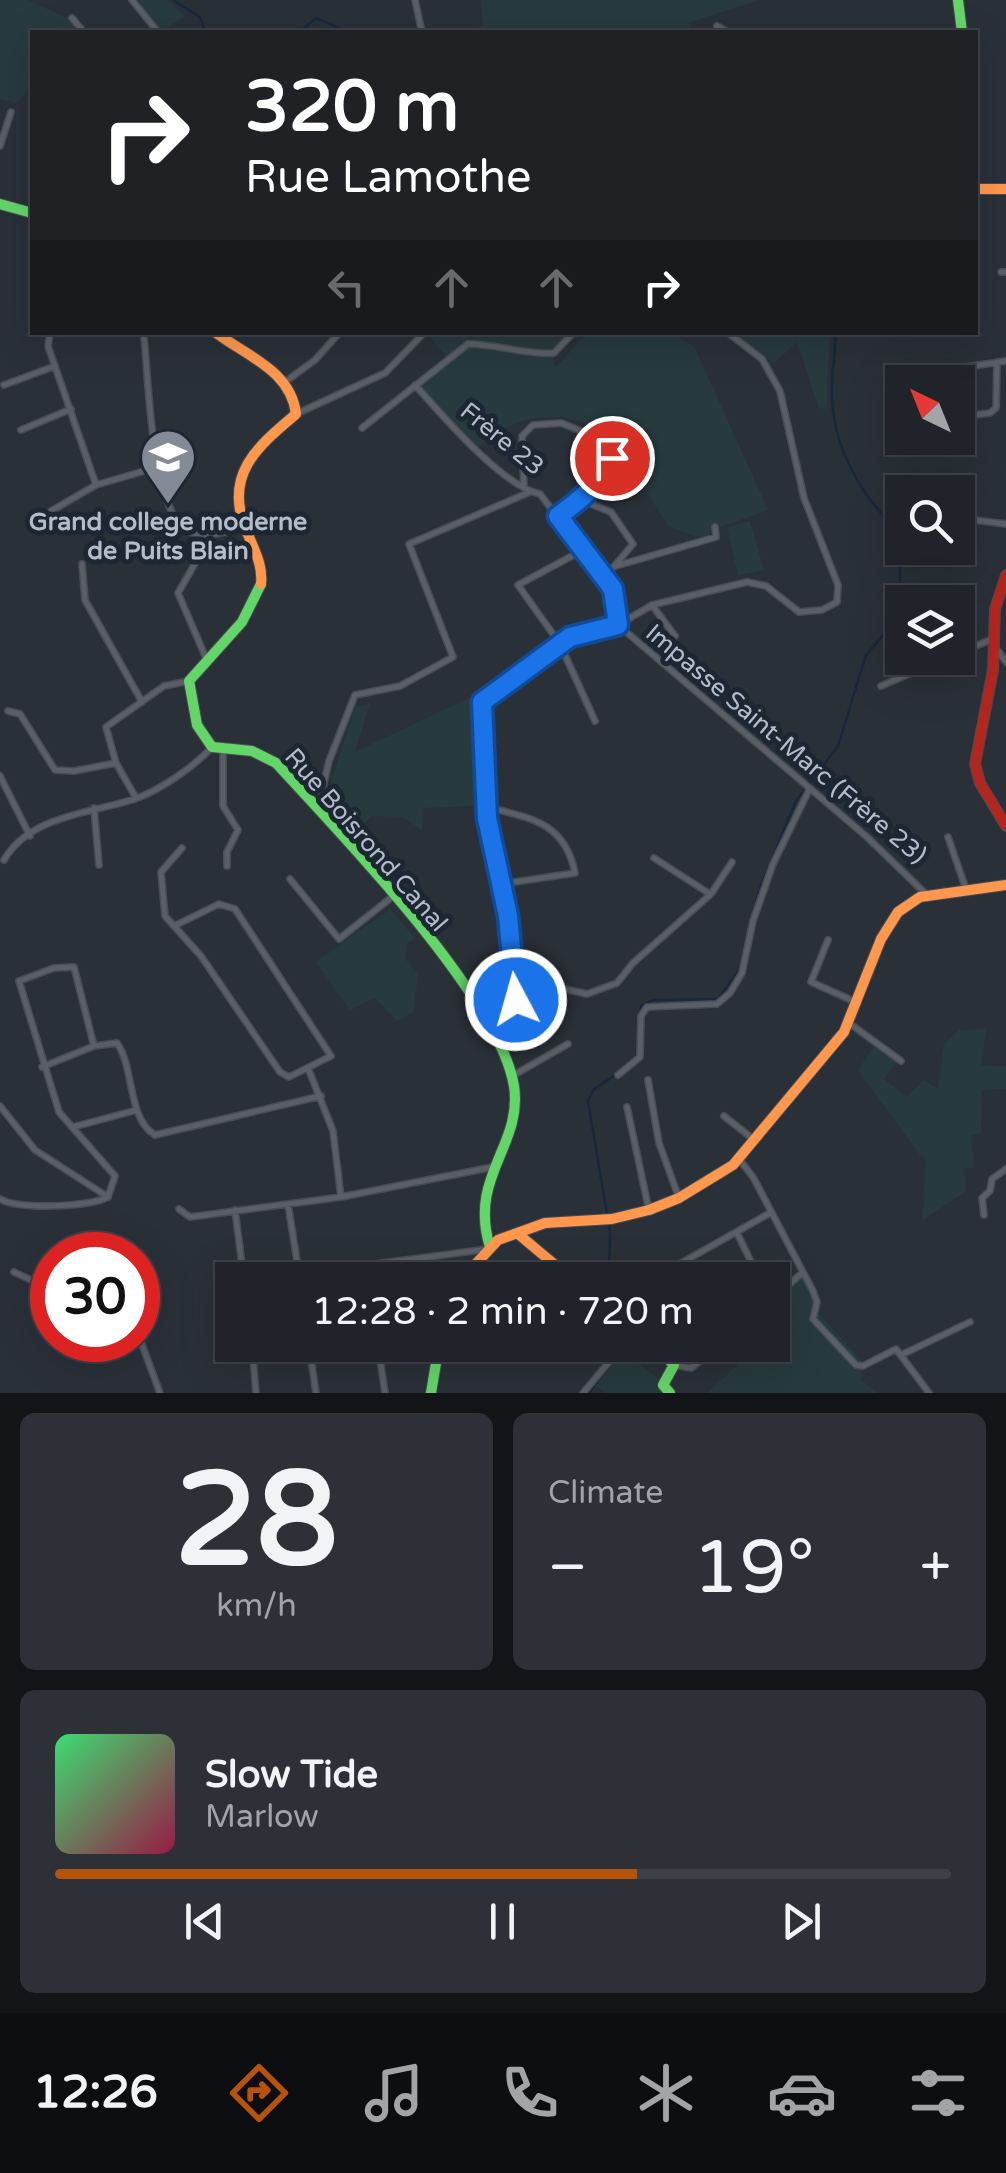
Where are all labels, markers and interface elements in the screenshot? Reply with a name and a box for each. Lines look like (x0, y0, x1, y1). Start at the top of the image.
text: 320 m (245, 66, 459, 150)
icon: right (80, 70, 210, 200)
text: Rue Lamothe (245, 151, 531, 205)
icon: left (319, 260, 374, 315)
icon: ahead (424, 260, 479, 315)
icon: ahead (529, 260, 584, 315)
icon: right (634, 260, 689, 315)
north arrow (885, 365, 975, 455)
map controls (885, 365, 975, 675)
street label: Frère 23 (454, 396, 550, 482)
pin (570, 416, 655, 501)
school or university icon: Grand college moderne de Puits Blain (138, 427, 198, 506)
icon: arrive (585, 431, 640, 486)
button: search (885, 475, 975, 565)
place label: Grand college moderne de Puits Blain (29, 507, 307, 566)
button: layers (885, 585, 975, 675)
street label: Impasse Saint-Marc (Frère 23) (640, 618, 932, 870)
street label: Rue Boisrond Canal (278, 742, 454, 938)
position arrow (464, 948, 568, 1052)
speed limit sign: 30 (30, 1232, 160, 1362)
text: 12:28 · 2 min · 720 m (311, 1289, 694, 1335)
text: 28 (175, 1444, 338, 1600)
text: Climate (548, 1474, 663, 1512)
text: 19° (692, 1523, 815, 1613)
text: − (548, 1535, 587, 1601)
text: + (920, 1535, 951, 1601)
text: km/h (216, 1587, 297, 1625)
text: Slow Tide (205, 1752, 378, 1798)
text: Marlow (205, 1798, 319, 1836)
icon: previous (177, 1894, 232, 1949)
icon: pause (475, 1894, 530, 1949)
icon: next (774, 1894, 829, 1949)
icon: directions (224, 2058, 294, 2128)
icon: music (359, 2058, 429, 2128)
icon: phone (495, 2058, 565, 2128)
icon: climate (631, 2058, 701, 2128)
icon: car (767, 2058, 837, 2128)
icon: filters (903, 2058, 973, 2128)
text: 12:26 (33, 2066, 158, 2120)

